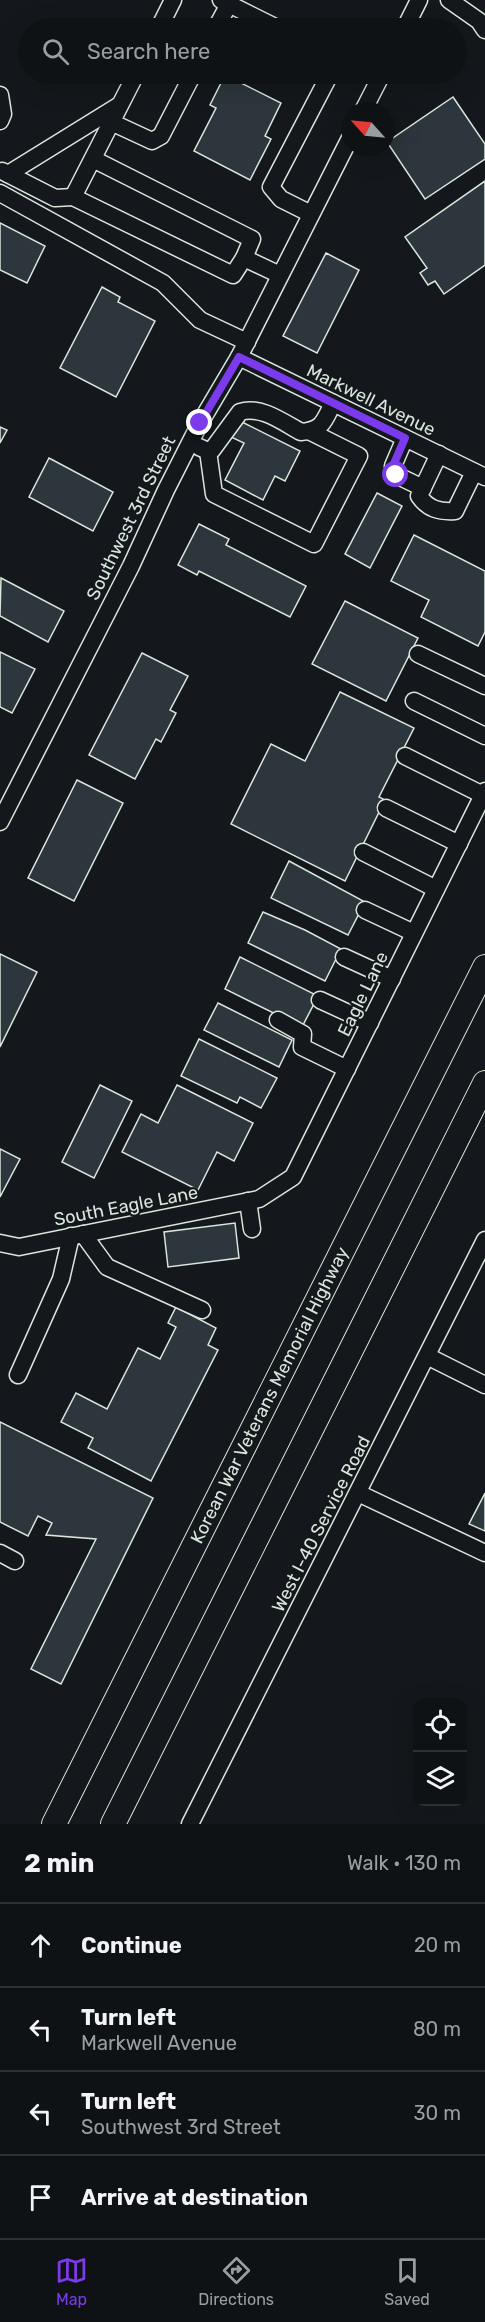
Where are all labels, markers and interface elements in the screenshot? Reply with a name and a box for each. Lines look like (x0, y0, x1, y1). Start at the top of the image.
search box (18, 18, 467, 84)
icon: search (39, 35, 72, 68)
text: Search here (87, 38, 210, 65)
north arrow (341, 102, 395, 156)
street label: Markwell Avenue (303, 359, 439, 441)
route end (186, 409, 212, 435)
street label: Southwest 3rd Street (82, 432, 180, 604)
route start (382, 461, 408, 487)
street label: Eagle Lane (333, 948, 393, 1040)
street label: South Eagle Lane (52, 1181, 200, 1231)
street label: Korean War Veterans Memorial Highway (186, 1243, 353, 1547)
street label: West I-40 Service Road (267, 1432, 375, 1616)
map controls (413, 1698, 467, 1806)
button: locate (413, 1698, 467, 1752)
button: layers (413, 1752, 467, 1806)
text: 2 min (24, 1848, 94, 1879)
text: Walk · 130 m (347, 1851, 461, 1875)
icon: ahead (24, 1929, 57, 1962)
text: Continue (81, 1932, 182, 1959)
text: 20 m (414, 1933, 461, 1957)
text: Turn left (81, 2004, 176, 2031)
icon: left (24, 2013, 57, 2046)
text: 80 m (413, 2017, 461, 2041)
text: Markwell Avenue (81, 2031, 237, 2055)
text: Turn left (81, 2088, 176, 2115)
icon: left (24, 2097, 57, 2130)
text: 30 m (414, 2101, 461, 2125)
text: Southwest 3rd Street (81, 2115, 281, 2139)
icon: arrive (24, 2181, 57, 2214)
text: Arrive at destination (81, 2184, 308, 2211)
tab: Map (55, 2254, 88, 2309)
tab: Directions (198, 2254, 274, 2309)
tab: Saved (384, 2254, 430, 2309)

